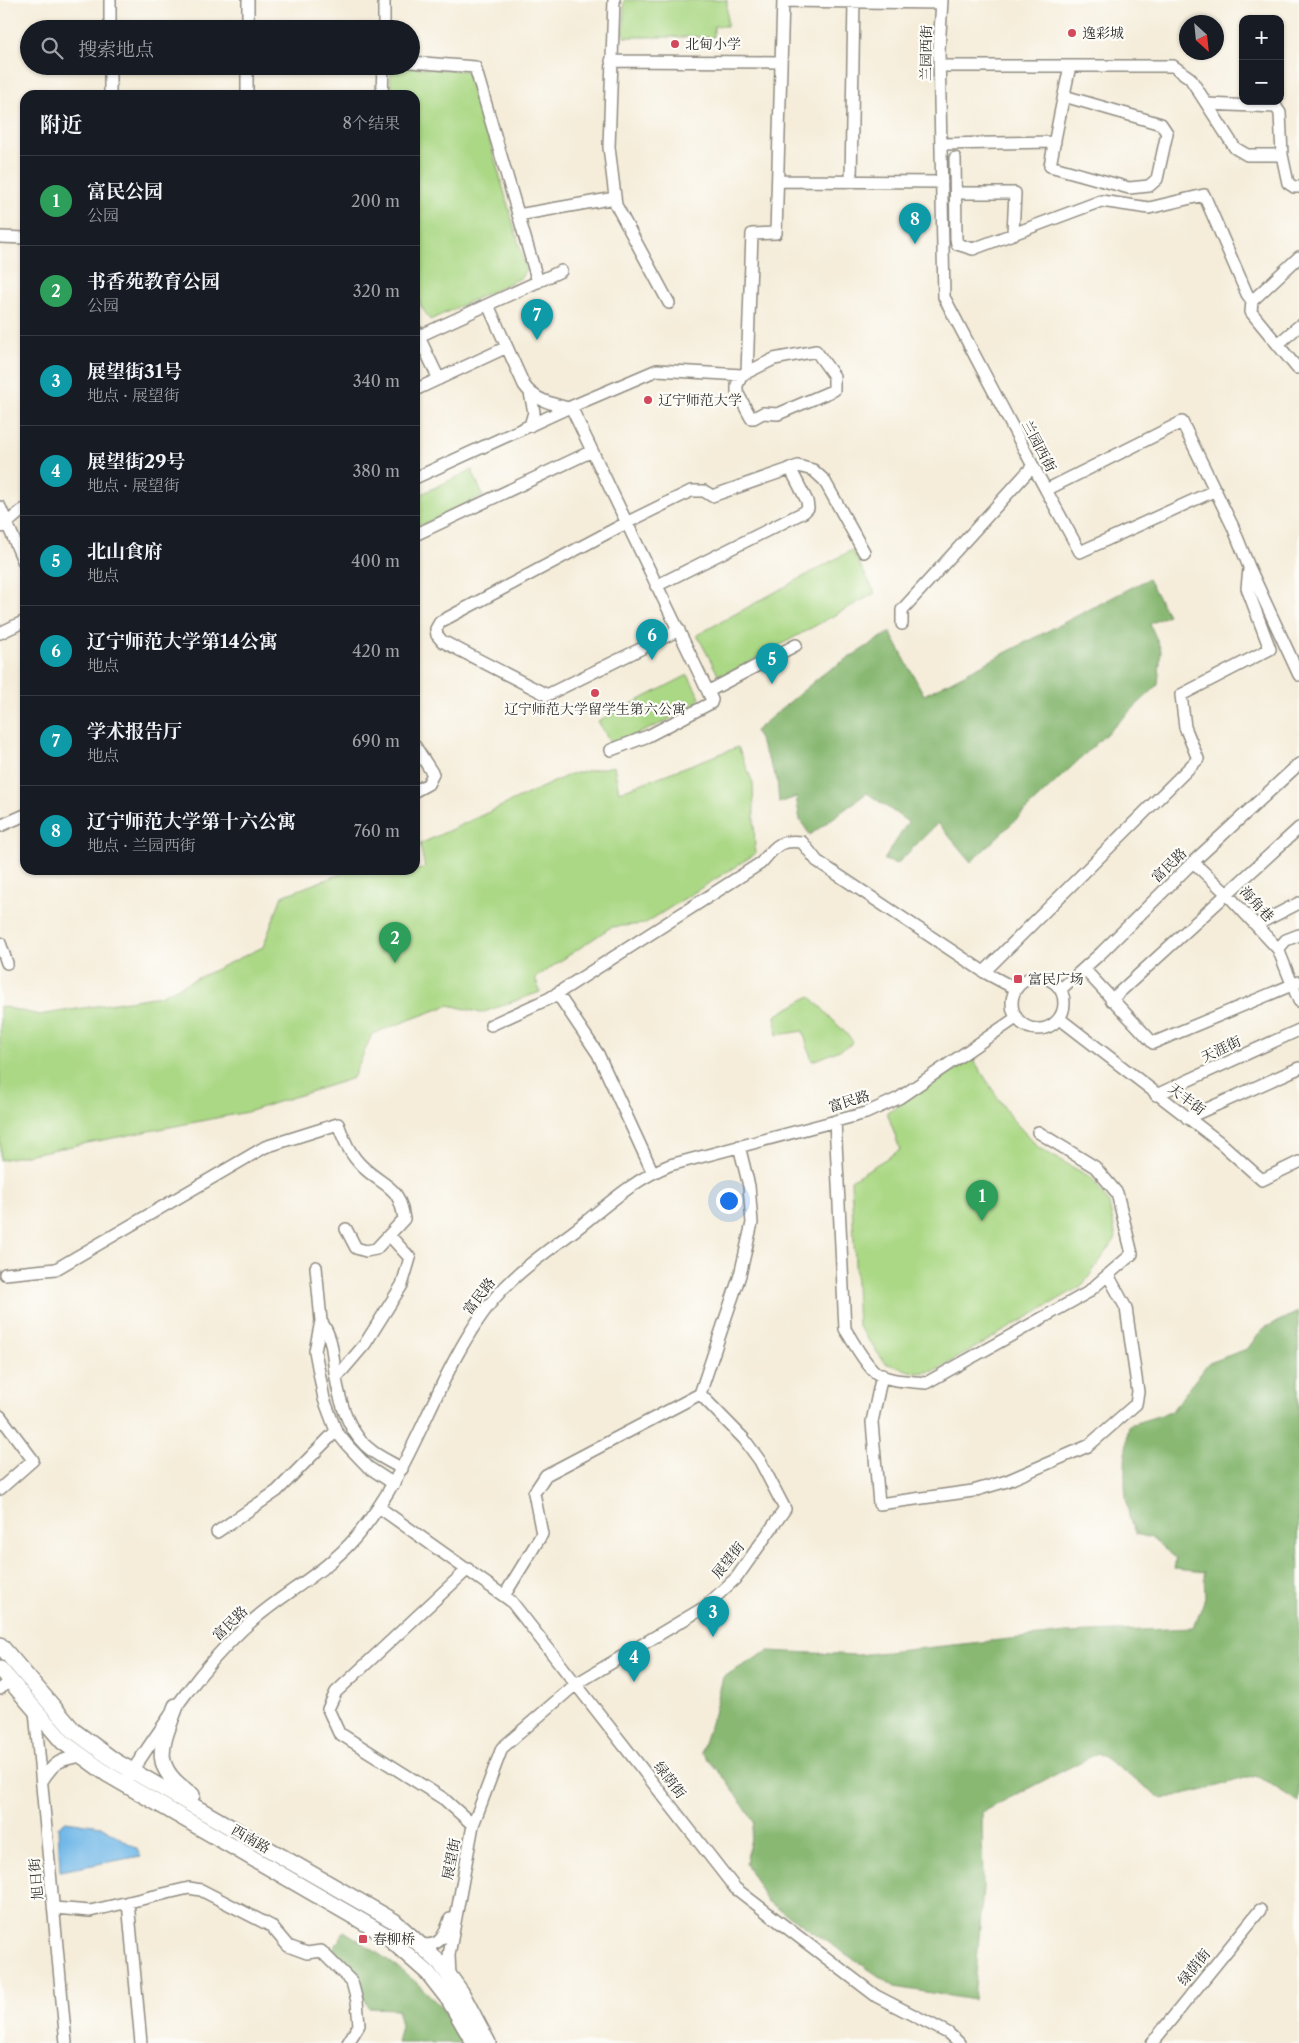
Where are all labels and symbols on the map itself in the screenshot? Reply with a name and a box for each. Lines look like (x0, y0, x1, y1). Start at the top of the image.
north arrow (1179, 15, 1224, 60)
place label: 逸彩城 (1082, 24, 1124, 42)
street label: 兰园西街 (917, 25, 935, 81)
marker: 逸彩城 (1066, 27, 1078, 39)
place label: 北甸小学 (685, 35, 741, 53)
marker: 北甸小学 (669, 38, 681, 50)
pin: 8 (899, 203, 931, 244)
pin: 7 (521, 299, 553, 340)
place label: 辽宁师范大学 (658, 391, 742, 409)
marker: 辽宁师范大学 (642, 394, 654, 406)
street label: 兰园西街 (1018, 417, 1060, 475)
pin: 6 (636, 619, 668, 660)
pin: 5 (756, 643, 788, 684)
marker: 辽宁师范大学留学生第六公寓 (589, 687, 601, 699)
place label: 辽宁师范大学留学生第六公寓 (504, 700, 686, 718)
street label: 富民路 (1148, 844, 1190, 886)
street label: 海角巷 (1236, 883, 1278, 925)
pin: 2 (379, 922, 411, 963)
place label: 富民广场 (1028, 970, 1084, 988)
marker: 富民广场 (1012, 973, 1024, 985)
street label: 天涯街 (1198, 1032, 1244, 1066)
street label: 天丰街 (1165, 1079, 1209, 1119)
street label: 富民路 (826, 1086, 872, 1116)
pin: 1 (966, 1180, 998, 1221)
your location (716, 1188, 742, 1214)
street label: 富民路 (459, 1274, 499, 1318)
street label: 展望街 (708, 1538, 748, 1582)
pin: 3 (697, 1596, 729, 1637)
street label: 富民路 (209, 1602, 251, 1644)
pin: 4 (618, 1641, 650, 1682)
street label: 绿荫街 (650, 1758, 690, 1802)
street label: 西南路 (228, 1821, 274, 1857)
street label: 展望街 (438, 1837, 464, 1881)
street label: 旭日街 (25, 1857, 47, 1901)
place label: 春柳桥 (373, 1930, 415, 1948)
marker: 春柳桥 (357, 1933, 369, 1945)
street label: 绿荫街 (1174, 1945, 1214, 1989)

